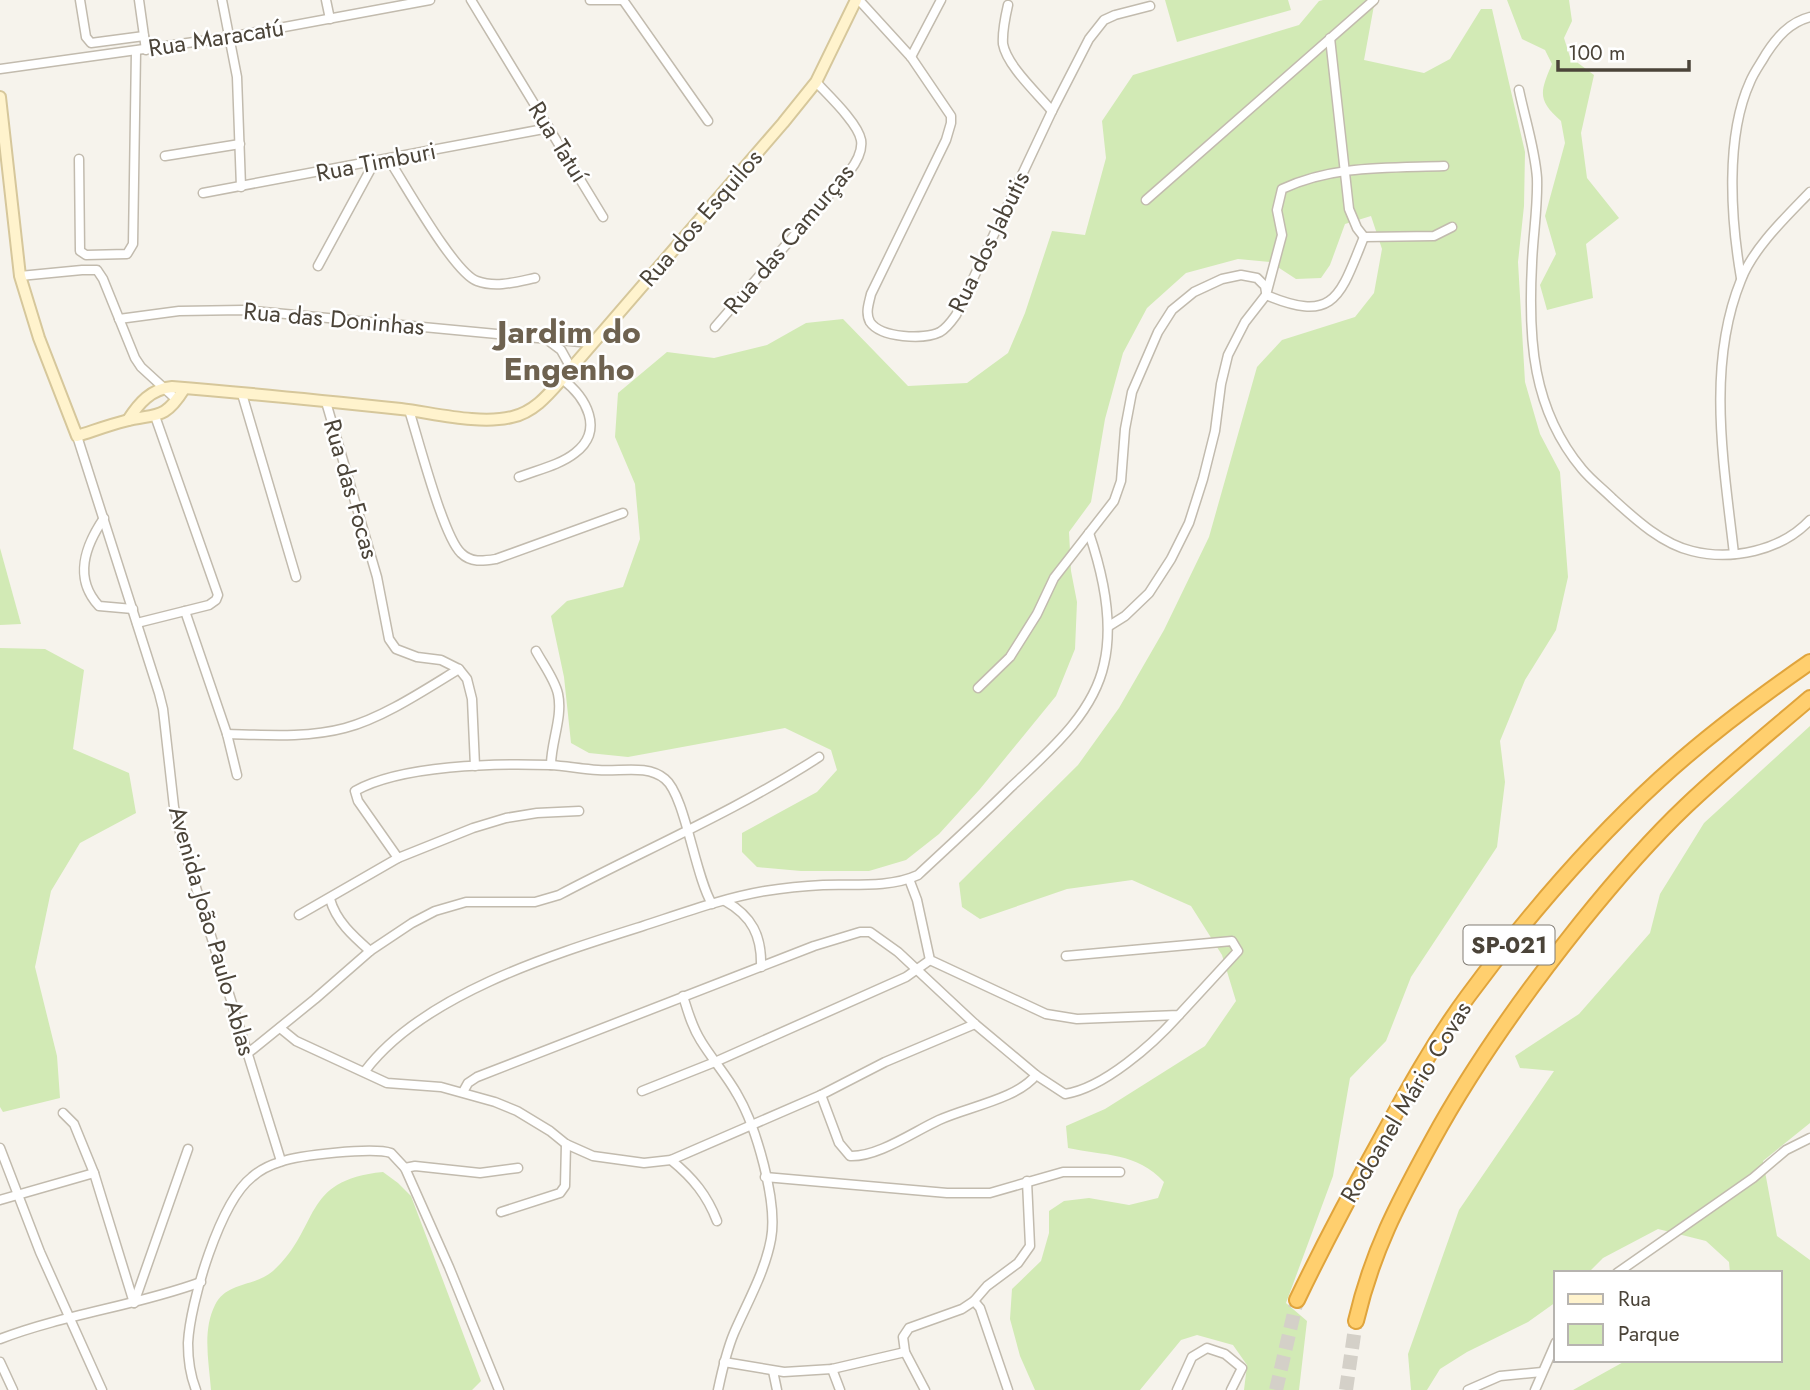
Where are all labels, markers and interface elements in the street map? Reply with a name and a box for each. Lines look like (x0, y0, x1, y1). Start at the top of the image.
street label: Rua Maracatú (146, 10, 286, 66)
scale bar (1558, 28, 1689, 72)
text: 100 m (1568, 38, 1625, 68)
street label: Rua Tatuí (520, 94, 597, 190)
street label: Rua Timburi (313, 133, 439, 190)
street label: Rua dos Esquilos (631, 141, 770, 294)
street label: Rua das Camurças (715, 156, 862, 321)
street label: Rua dos Jabutis (939, 165, 1038, 319)
street label: Rua das Doninhas (242, 293, 426, 344)
district label: Jardim do Engenho (491, 309, 641, 392)
street label: Rua das Focas (315, 415, 388, 563)
street label: Avenida João Paulo Ablas (160, 802, 265, 1060)
road number: SP-021 (1464, 926, 1554, 964)
street label: Rodoanel Mário Covas (1332, 994, 1480, 1209)
legend (1554, 1271, 1782, 1362)
text: Rua (1618, 1284, 1651, 1314)
text: Parque (1618, 1319, 1680, 1349)

